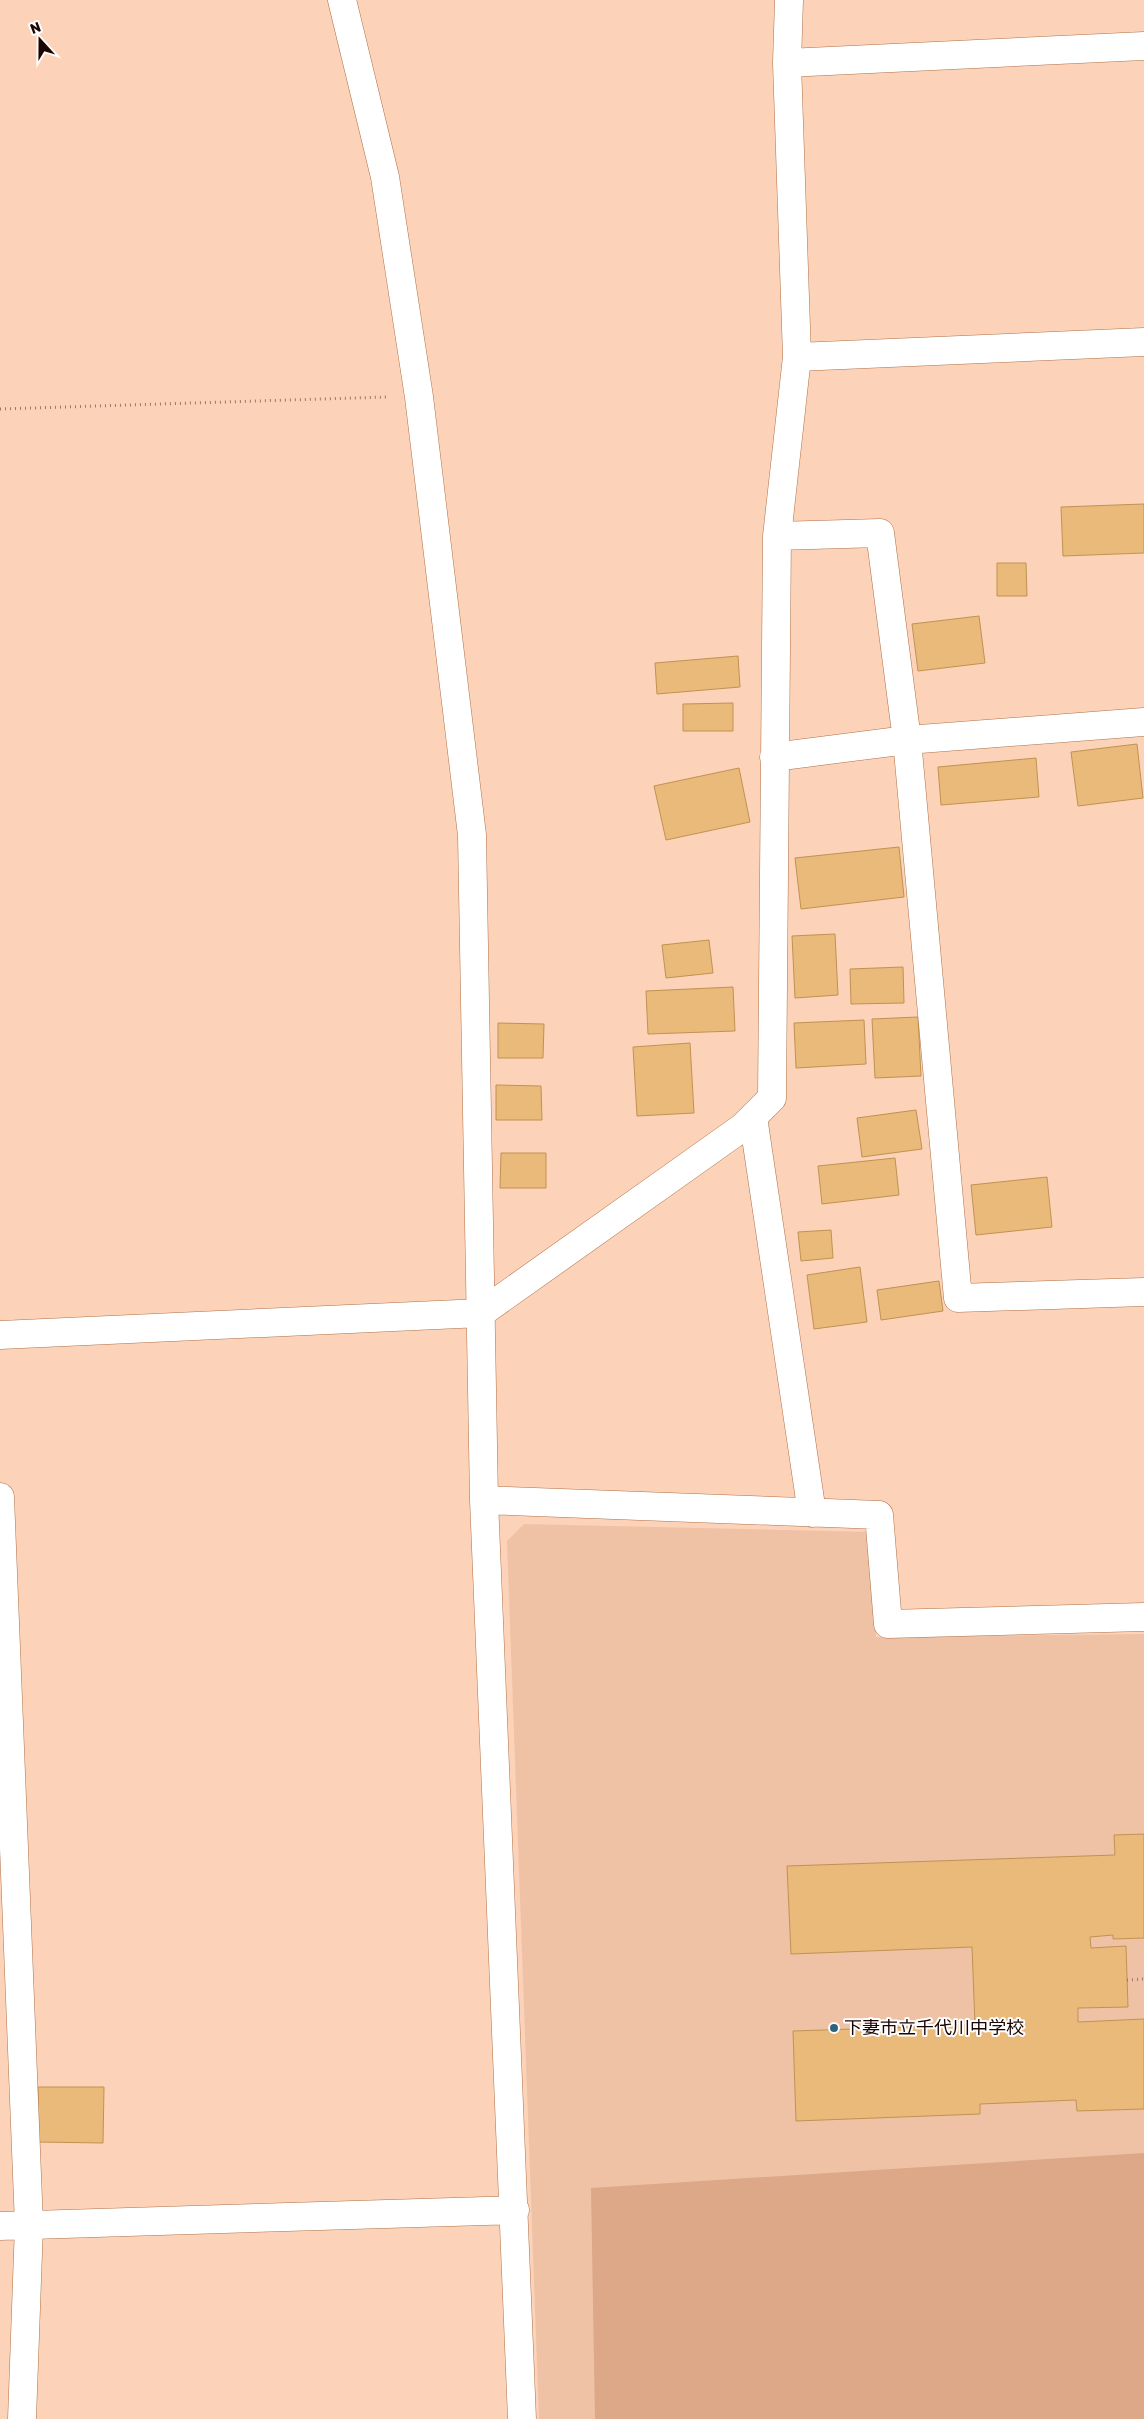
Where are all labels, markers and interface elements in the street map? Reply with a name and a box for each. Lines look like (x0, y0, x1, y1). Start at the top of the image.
north arrow (15, 15, 65, 65)
text: N (28, 19, 43, 38)
place label: 下妻市立千代川中学校 (844, 2017, 1024, 2039)
marker: 下妻市立千代川中学校 (828, 2022, 840, 2034)

